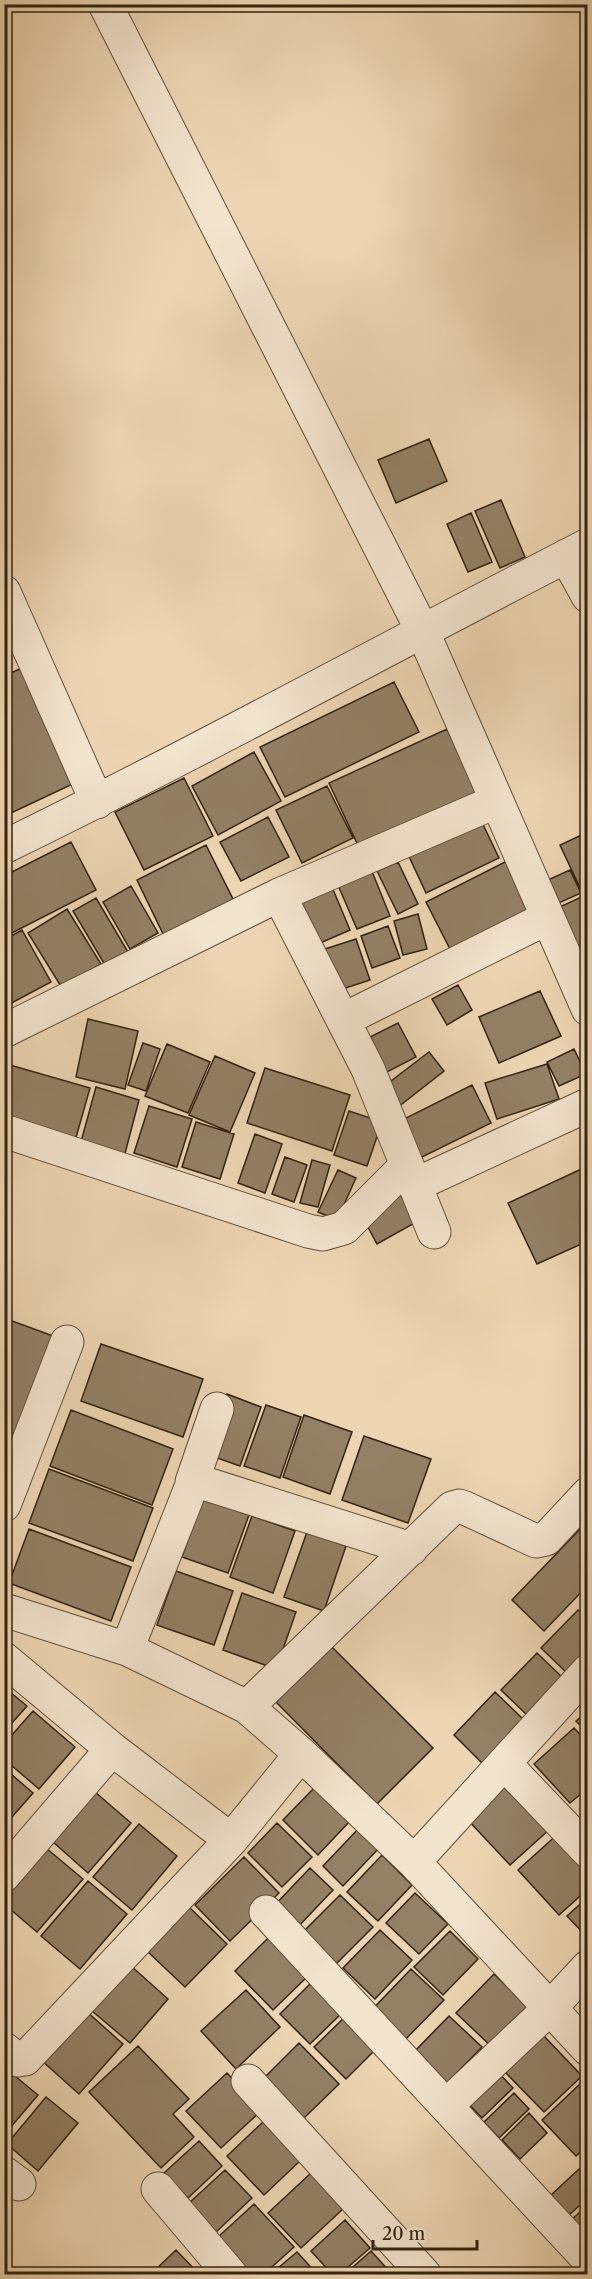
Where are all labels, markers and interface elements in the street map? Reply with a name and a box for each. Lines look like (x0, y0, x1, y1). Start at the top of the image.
scale bar (373, 2213, 476, 2251)
text: 20 m (382, 2223, 426, 2245)

